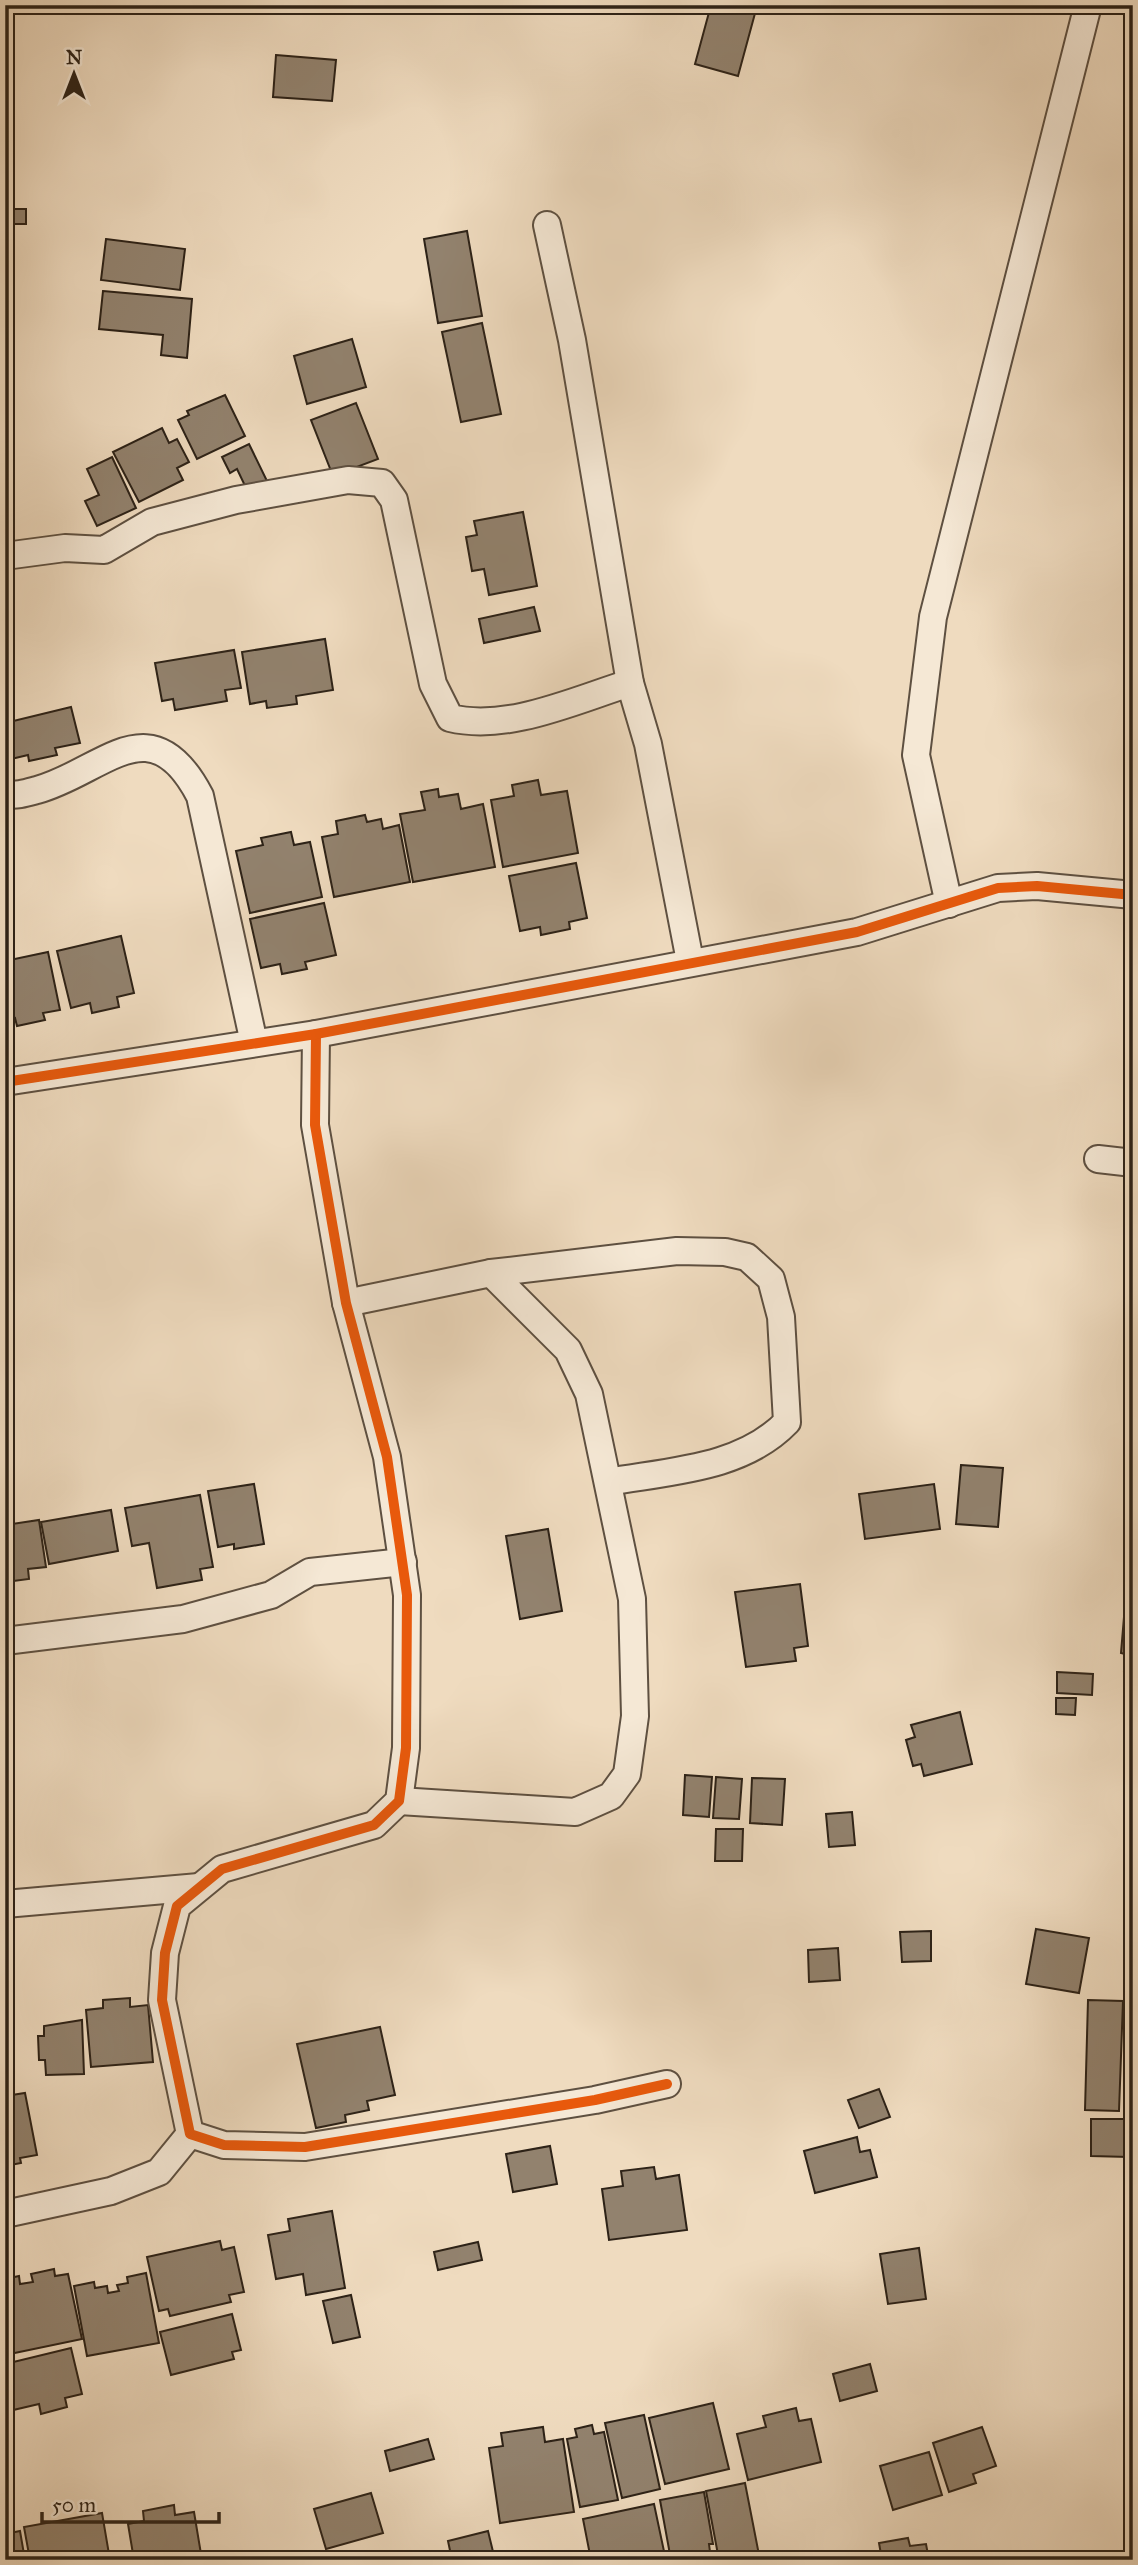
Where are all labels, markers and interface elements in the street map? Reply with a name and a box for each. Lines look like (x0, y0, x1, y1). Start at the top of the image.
north arrow (38, 38, 108, 108)
text: N (66, 46, 82, 69)
scale bar (42, 2481, 219, 2525)
text: 50 m (52, 2492, 97, 2518)

